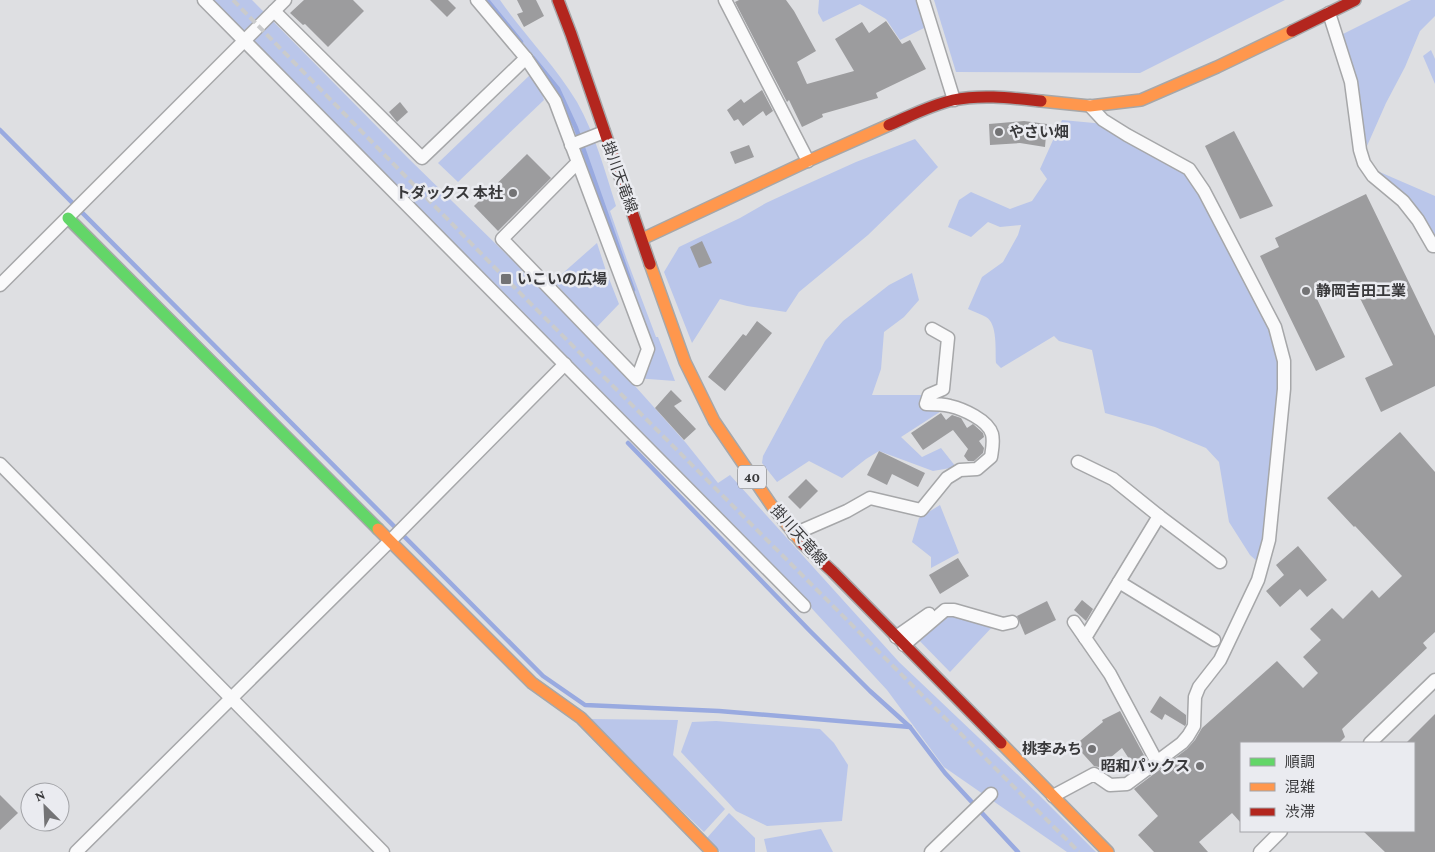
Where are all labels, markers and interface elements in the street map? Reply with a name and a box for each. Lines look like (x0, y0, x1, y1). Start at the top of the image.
place label: やさい畑 (1009, 124, 1069, 140)
marker: やさい畑 (993, 126, 1005, 138)
street label: 掛川天竜線 (600, 139, 641, 215)
place label: トダックス 本社 (396, 184, 503, 201)
marker: トダックス 本社 (507, 187, 519, 199)
place label: いこいの広場 (517, 271, 607, 287)
marker: いこいの広場 (499, 272, 513, 286)
place label: 静岡吉田工業 (1316, 283, 1406, 299)
marker: 静岡吉田工業 (1300, 285, 1312, 297)
road number: 40 (738, 466, 766, 488)
street label: 掛川天竜線 (768, 501, 831, 568)
place label: 桃李みち (1022, 741, 1082, 757)
legend (1240, 742, 1415, 832)
marker: 桃李みち (1086, 743, 1098, 755)
text: 順調 (1285, 754, 1315, 770)
place label: 昭和パックス (1100, 758, 1190, 774)
marker: 昭和パックス (1194, 760, 1206, 772)
text: 混雑 (1285, 779, 1315, 795)
north arrow (20, 782, 70, 832)
text: N (32, 786, 48, 804)
text: 渋滞 (1285, 804, 1315, 820)

